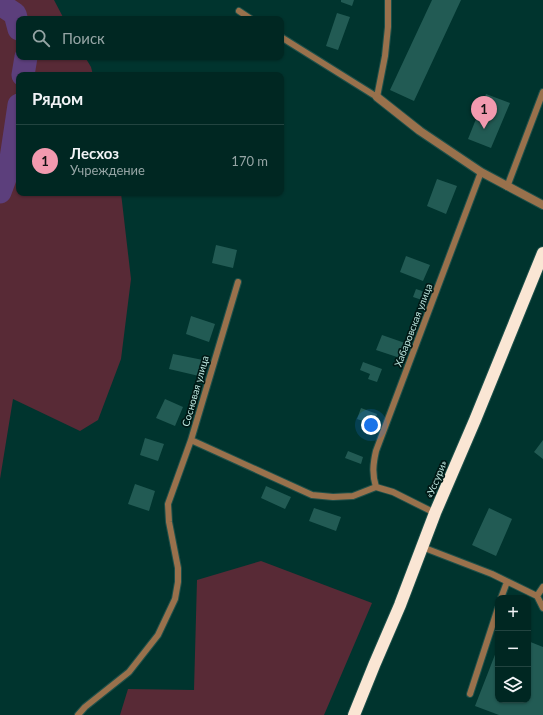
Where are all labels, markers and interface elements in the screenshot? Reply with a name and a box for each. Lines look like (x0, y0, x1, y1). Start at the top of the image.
search box (16, 16, 284, 60)
icon: search (30, 27, 52, 49)
text: Поиск (62, 29, 105, 47)
text: Рядом (32, 88, 83, 109)
pin: 1 (471, 96, 497, 129)
text: Лесхоз (70, 144, 119, 162)
text: 1 (41, 153, 49, 169)
text: 170 m (231, 153, 268, 169)
text: Учреждение (70, 162, 145, 178)
street label: Хабаровская улица (392, 282, 434, 368)
street label: Сосновая улица (179, 354, 211, 428)
your location (361, 415, 381, 435)
street label: «Уссури» (423, 458, 449, 500)
map controls (495, 595, 531, 703)
button: + (495, 595, 531, 631)
button: − (495, 631, 531, 667)
button: layers (495, 667, 531, 703)

